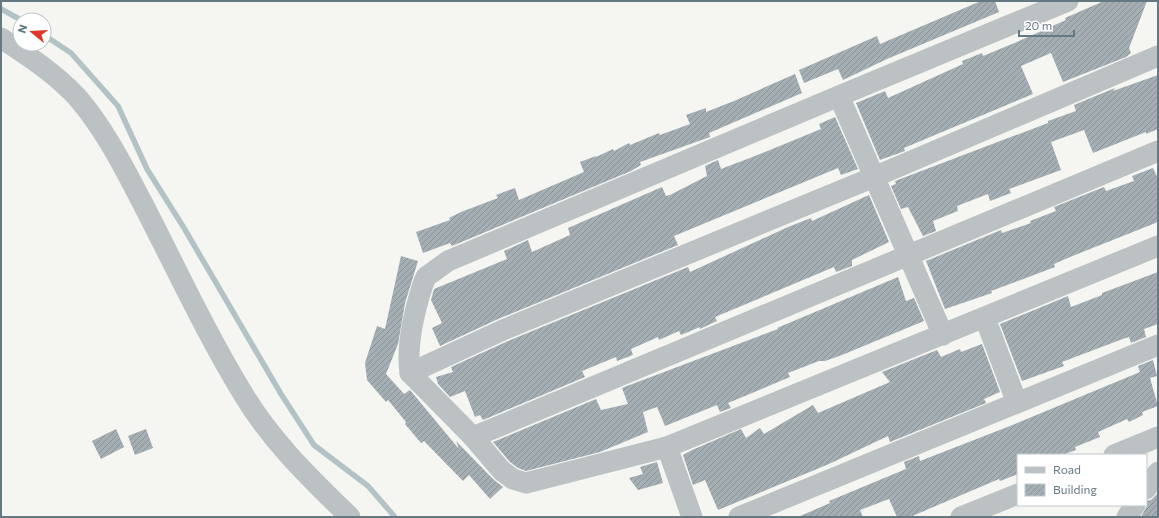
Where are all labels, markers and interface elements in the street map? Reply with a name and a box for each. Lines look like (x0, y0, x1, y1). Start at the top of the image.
north arrow (12, 12, 52, 52)
scale bar (1019, 12, 1074, 38)
text: 20 m (1025, 18, 1052, 32)
text: N (15, 23, 29, 35)
legend (1017, 454, 1147, 506)
text: Road (1053, 462, 1081, 476)
text: Building (1053, 482, 1097, 496)

